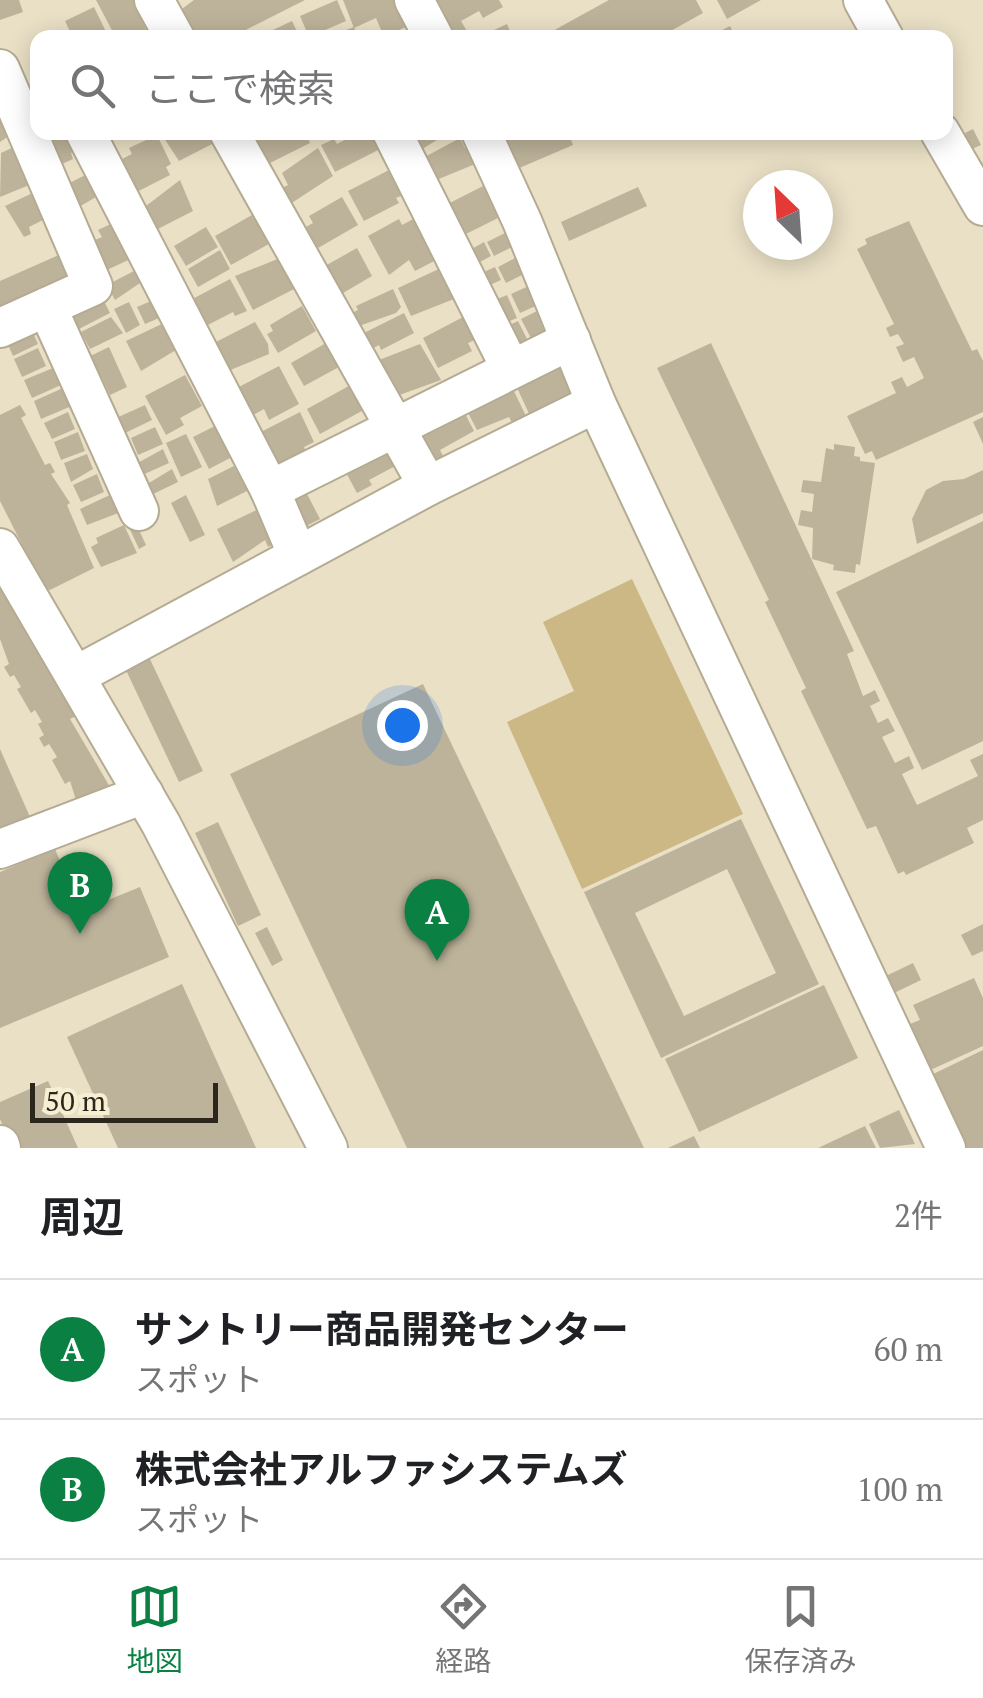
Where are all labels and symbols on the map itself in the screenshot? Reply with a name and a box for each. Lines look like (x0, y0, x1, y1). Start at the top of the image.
north arrow (743, 170, 833, 260)
your location (377, 700, 428, 751)
pin: B (48, 852, 112, 934)
pin: A (404, 878, 470, 961)
scale bar (30, 1078, 218, 1122)

